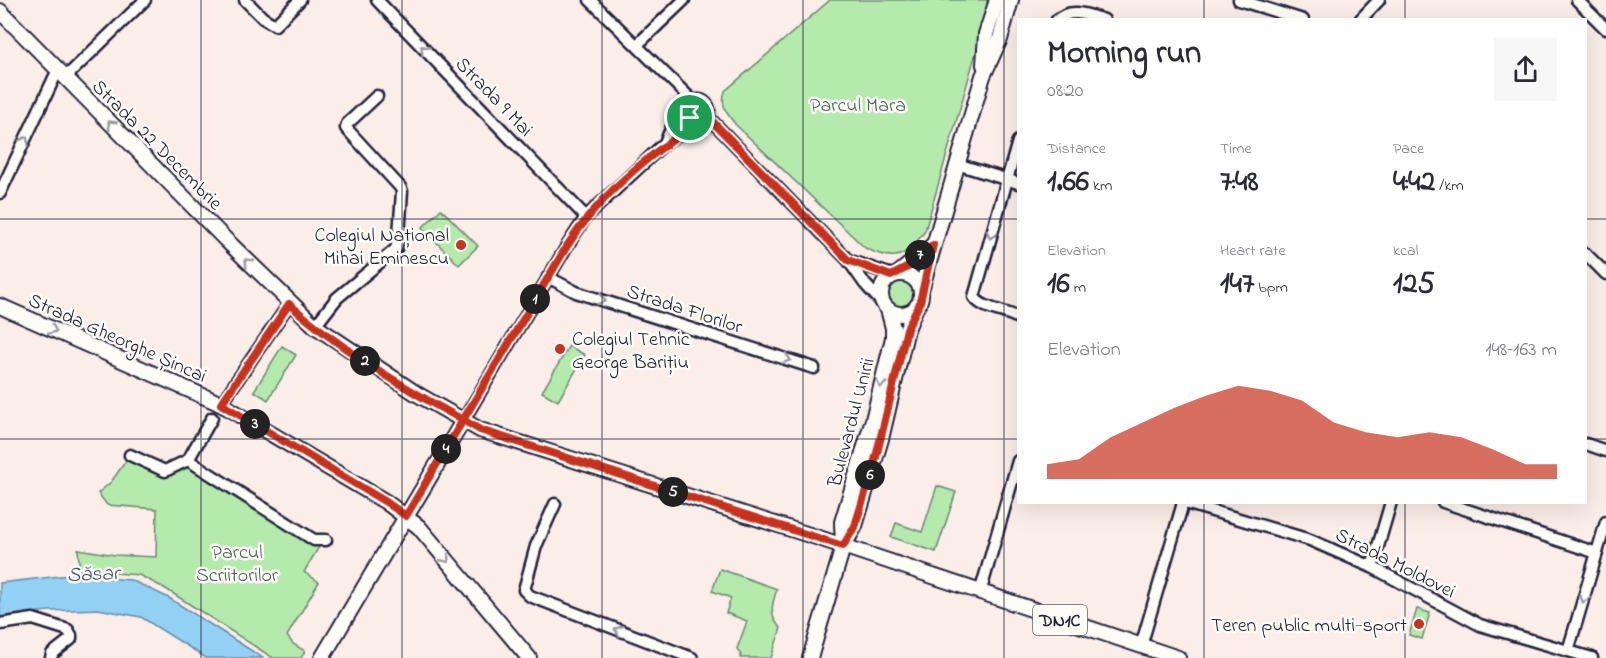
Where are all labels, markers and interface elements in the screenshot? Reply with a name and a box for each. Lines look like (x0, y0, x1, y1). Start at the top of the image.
text: Morning run (1047, 30, 1201, 78)
button: share (1494, 38, 1557, 101)
one-way arrow (421, 45, 432, 56)
street label: Strada 9 Mai (448, 51, 539, 144)
street label: Strada 22 Decembrie (84, 74, 228, 218)
text: 08:20 (1047, 77, 1083, 106)
pin (664, 92, 715, 143)
park label: Parcul Mara (810, 92, 906, 121)
icon: arrive (673, 101, 706, 134)
one-way arrow (107, 120, 118, 130)
one-way arrow (17, 135, 29, 146)
text: Distance (1047, 137, 1106, 161)
text: Time (1220, 137, 1252, 161)
text: Pace (1393, 137, 1424, 161)
text: 1.66 (1047, 161, 1089, 205)
text: 7:48 (1220, 161, 1259, 205)
text: 4:42 (1393, 161, 1435, 205)
text: km (1089, 174, 1113, 198)
text: /km (1435, 174, 1464, 198)
place label: Colegiul Național Mihai Eminescu (315, 222, 449, 274)
one-way arrow (986, 230, 998, 240)
marker: Colegiul Național Mihai Eminescu (454, 238, 468, 252)
text: Elevation (1047, 239, 1106, 263)
text: Heart rate (1220, 239, 1286, 263)
text: kcal (1393, 239, 1418, 263)
pin: 7 (905, 240, 935, 270)
text: 7 (917, 243, 923, 267)
one-way arrow (244, 259, 255, 269)
text: 16 (1047, 263, 1070, 307)
text: 147 (1220, 263, 1254, 307)
text: 125 (1393, 263, 1435, 307)
text: m (1070, 276, 1086, 300)
text: bpm (1254, 276, 1288, 300)
street label: Strada Florilor (623, 278, 747, 343)
pin: 1 (520, 284, 550, 314)
street label: Strada Gheorghe Șincai (23, 287, 211, 393)
text: 1 (532, 287, 538, 311)
one-way arrow (596, 293, 607, 305)
one-way arrow (47, 323, 58, 335)
place label: Colegiul Tehnic George Barițiu (572, 326, 690, 379)
text: Elevation (1047, 336, 1121, 365)
text: 148–163 m (1485, 336, 1557, 365)
marker: Colegiul Tehnic George Barițiu (553, 342, 567, 356)
pin: 2 (350, 346, 380, 376)
text: 2 (361, 349, 369, 373)
one-way arrow (781, 352, 792, 365)
street label: Bulevardul Unirii (821, 355, 884, 491)
one-way arrow (876, 379, 889, 389)
pin: 3 (240, 409, 270, 439)
text: 3 (252, 412, 258, 436)
pin: 4 (431, 434, 461, 464)
text: 4 (443, 437, 449, 461)
pin: 6 (855, 460, 885, 490)
text: 6 (866, 463, 874, 487)
pin: 5 (658, 477, 688, 507)
text: 5 (668, 480, 678, 504)
street label: Strada Moldovei (1330, 521, 1460, 607)
park label: Parcul Scriitorilor (196, 539, 279, 591)
one-way arrow (439, 552, 450, 563)
water label: Săsar (66, 559, 122, 591)
one-way arrow (1579, 593, 1591, 604)
road number: DN1C (1033, 605, 1087, 635)
place label: Teren public multi-sport (1211, 612, 1407, 641)
marker: Teren public multi-sport (1412, 617, 1426, 631)
one-way arrow (613, 625, 624, 637)

